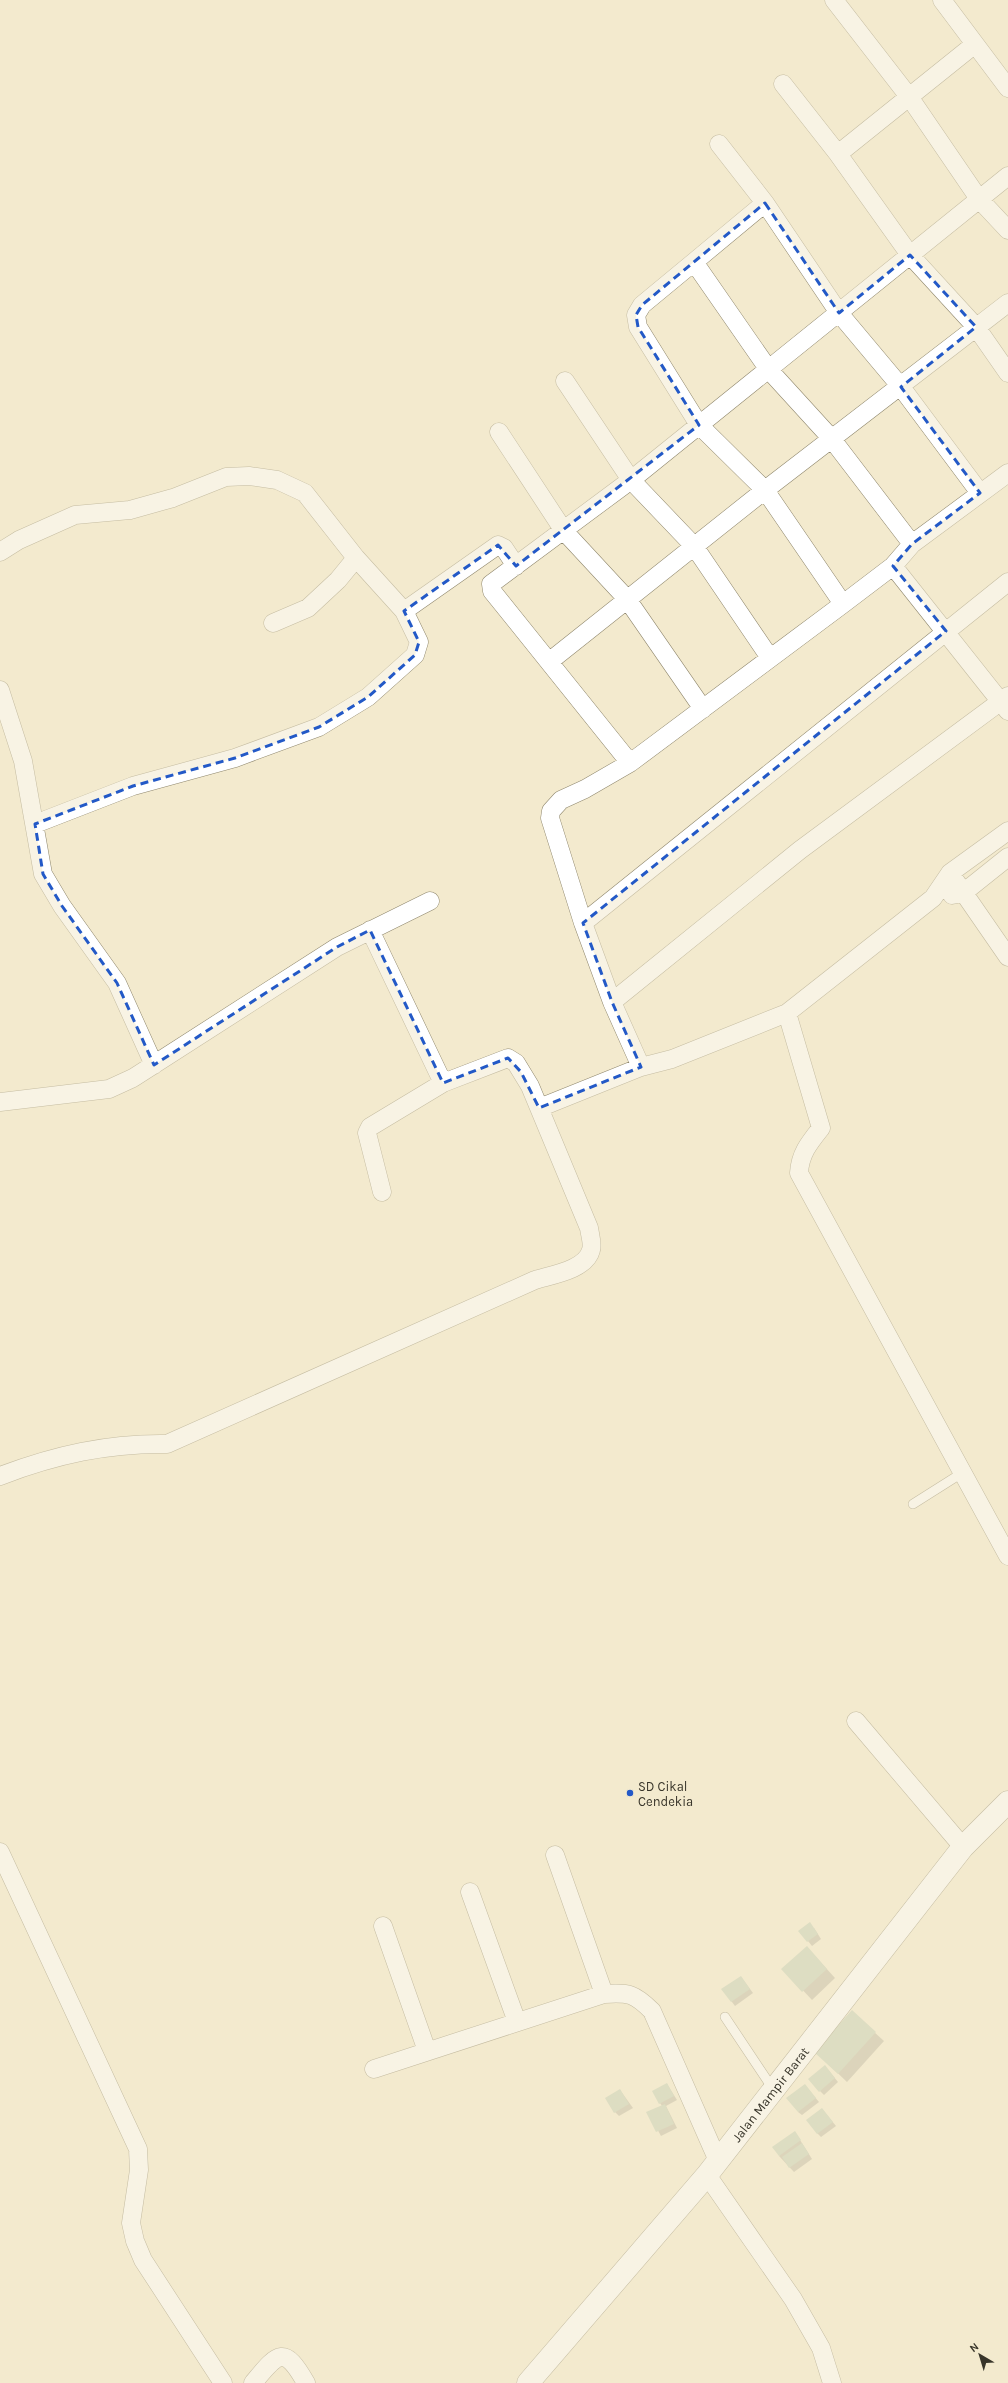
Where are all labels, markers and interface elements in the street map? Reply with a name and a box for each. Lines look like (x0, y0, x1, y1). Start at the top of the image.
place label: SD Cikal Cendekia (638, 1779, 693, 1809)
marker: SD Cikal Cendekia (625, 1788, 635, 1798)
street label: Jalan Mampir Barat (729, 2044, 812, 2145)
north arrow (960, 2335, 1000, 2375)
text: N (967, 2340, 981, 2355)

